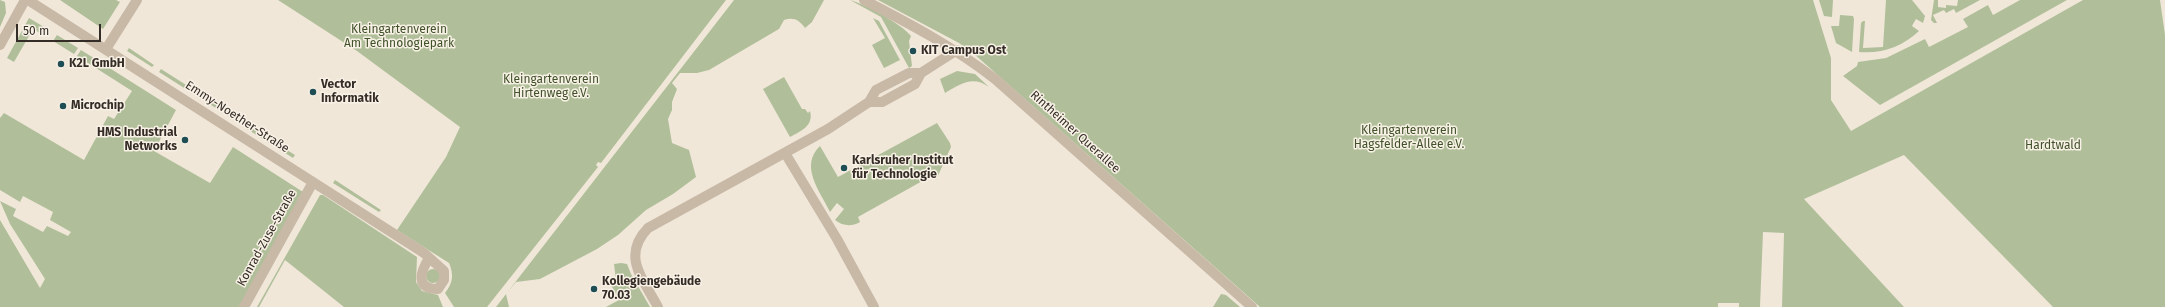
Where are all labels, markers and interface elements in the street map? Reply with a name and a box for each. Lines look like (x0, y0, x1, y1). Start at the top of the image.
scale bar (18, 16, 103, 42)
park label: Kleingartenverein Am Technologiepark (344, 23, 454, 51)
text: 50 m (23, 24, 49, 38)
place label: KIT Campus Ost (921, 44, 1006, 58)
marker: KIT Campus Ost (908, 46, 918, 56)
place label: K2L GmbH (69, 57, 125, 71)
marker: K2L GmbH (56, 59, 66, 69)
park label: Kleingartenverein Hirtenweg e.V. (503, 73, 599, 101)
street label: Emmy-Noether-Straße (182, 78, 292, 156)
place label: Vector Informatik (321, 78, 379, 106)
marker: Vector Informatik (308, 87, 318, 97)
street label: Rintheimer Querallee (1027, 88, 1123, 176)
place label: Microchip (71, 99, 124, 113)
marker: Microchip (58, 101, 68, 111)
park label: Kleingartenverein Hagsfelder-Allee e.V. (1354, 124, 1464, 152)
place label: HMS Industrial Networks (97, 126, 177, 154)
marker: HMS Industrial Networks (180, 135, 190, 145)
park label: Hardtwald (2025, 139, 2081, 153)
place label: Karlsruher Institut für Technologie (852, 154, 953, 182)
marker: Karlsruher Institut für Technologie (839, 163, 849, 173)
street label: Konrad-Zuse-Straße (234, 187, 300, 289)
place label: Kollegiengebäude 70.03 (602, 275, 701, 303)
marker: Kollegiengebäude 70.03 (589, 284, 599, 294)

